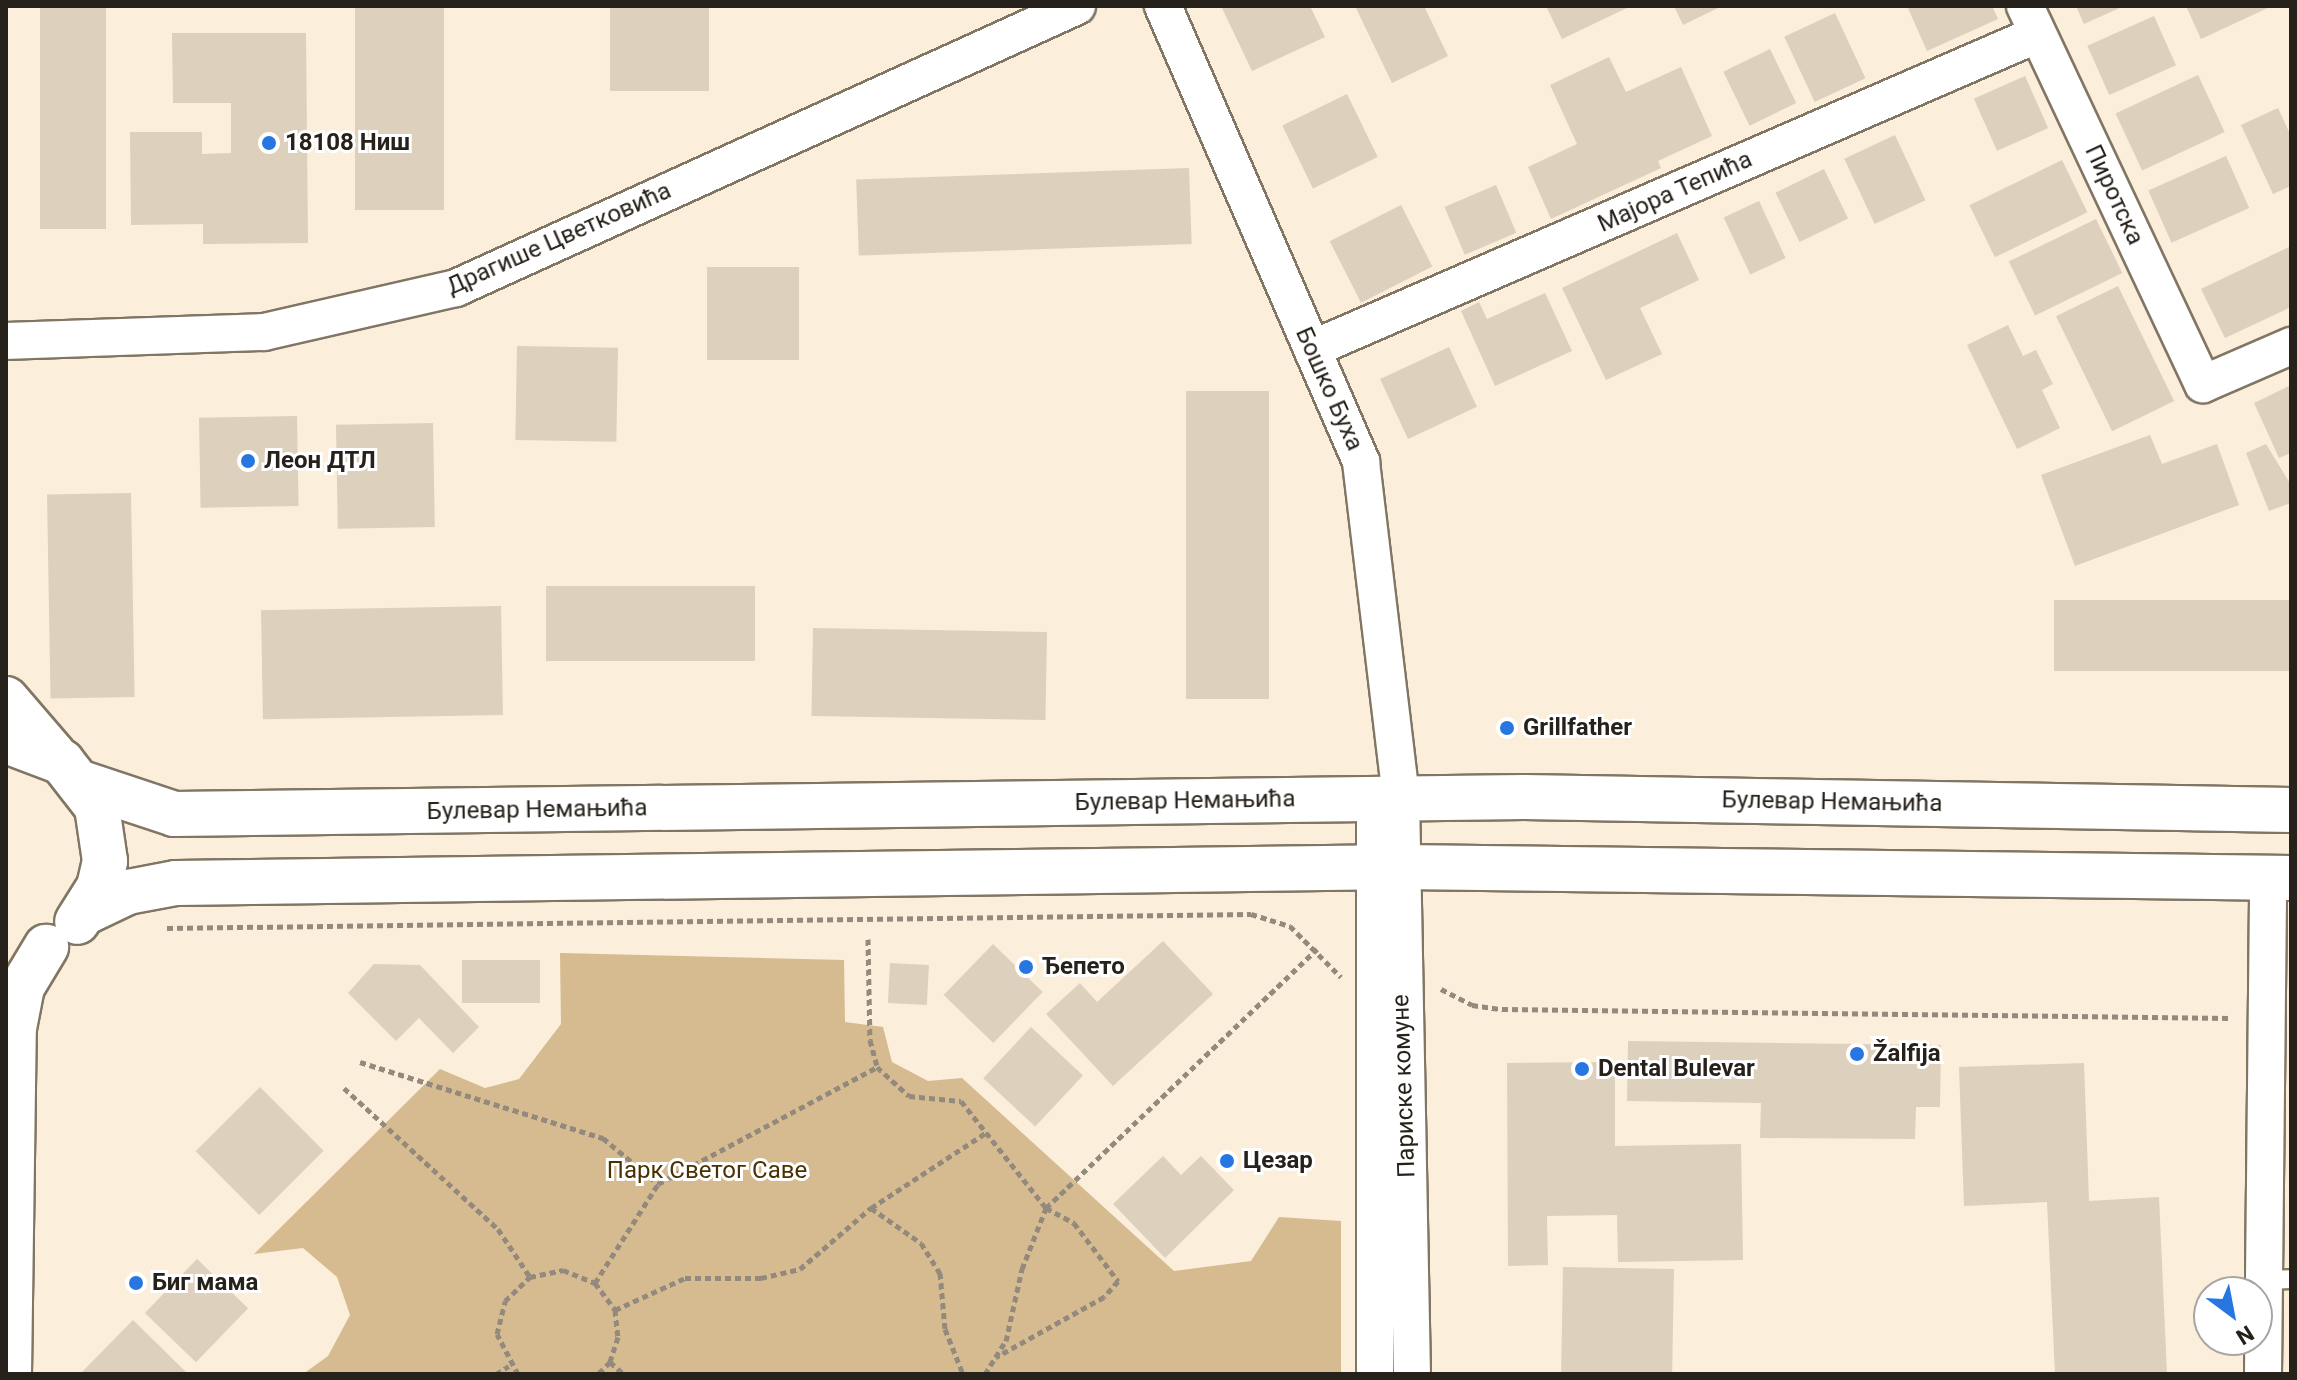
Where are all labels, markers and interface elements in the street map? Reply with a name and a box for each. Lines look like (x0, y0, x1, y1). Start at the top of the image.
place label: 18108 Ниш (285, 129, 410, 157)
marker: 18108 Ниш (260, 134, 278, 152)
street label: Пиротска (2078, 140, 2150, 250)
street label: Мајора Тепића (1593, 145, 1757, 239)
street label: Драгише Цветковића (442, 176, 676, 302)
street label: Бошко Буха (1289, 323, 1369, 455)
place label: Леон ДТЛ (264, 447, 376, 475)
marker: Леон ДТЛ (239, 452, 257, 470)
place label: Grillfather (1523, 714, 1632, 742)
marker: Grillfather (1498, 719, 1516, 737)
street label: Булевар Немањића (1074, 785, 1296, 817)
street label: Булевар Немањића (1721, 786, 1943, 818)
street label: Булевар Немањића (426, 794, 648, 826)
place label: Ђепето (1042, 953, 1125, 981)
marker: Ђепето (1017, 958, 1035, 976)
street label: Париске комуне (1386, 994, 1422, 1178)
place label: Žalfija (1873, 1040, 1940, 1068)
marker: Žalfija (1848, 1045, 1866, 1063)
place label: Dental Bulevar (1598, 1055, 1755, 1083)
marker: Dental Bulevar (1573, 1060, 1591, 1078)
place label: Цезар (1243, 1147, 1313, 1175)
marker: Цезар (1218, 1152, 1236, 1170)
park label: Парк Светог Саве (607, 1157, 807, 1185)
place label: Биг мама (152, 1269, 258, 1297)
marker: Биг мама (127, 1274, 145, 1292)
north arrow (2193, 1276, 2273, 1356)
text: N (2232, 1320, 2258, 1350)

